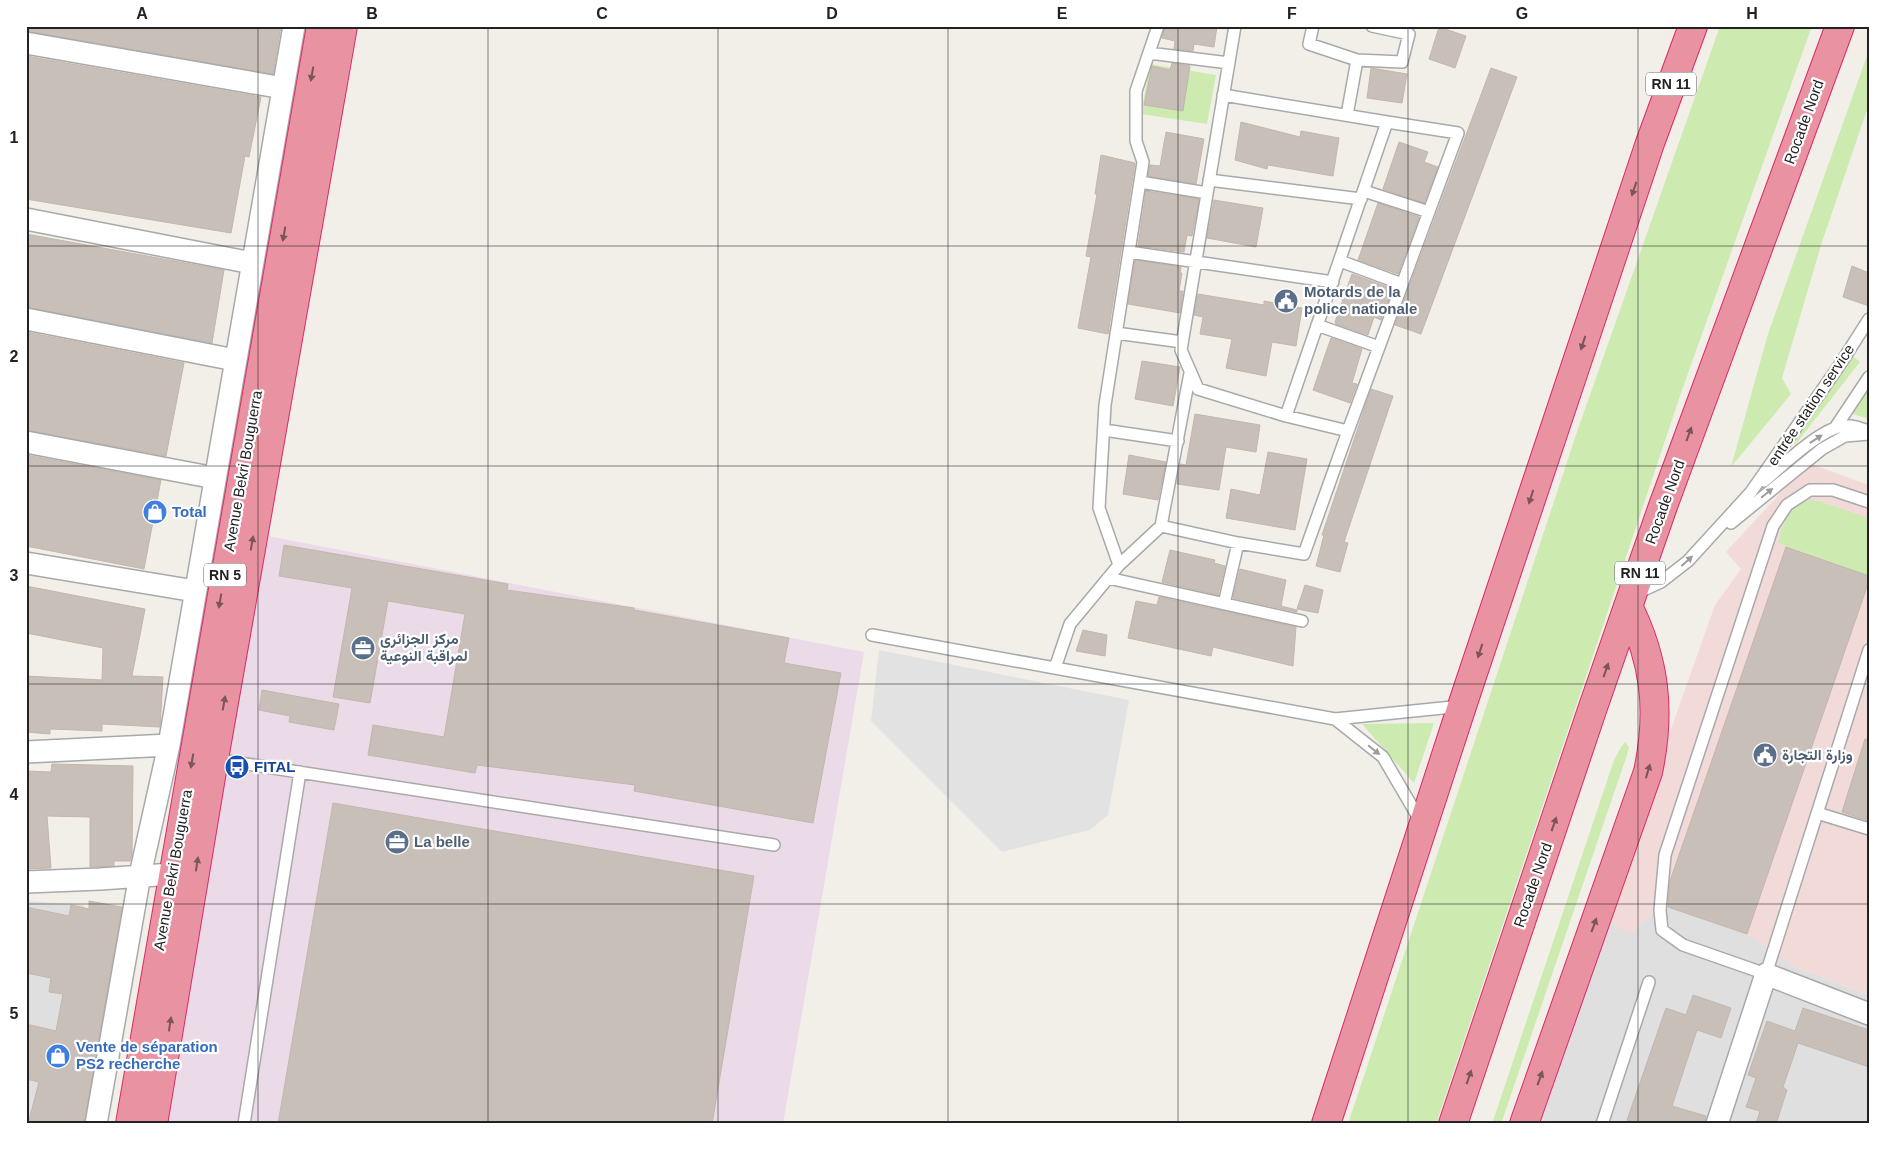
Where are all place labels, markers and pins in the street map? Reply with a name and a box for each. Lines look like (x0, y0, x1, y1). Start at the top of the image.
place label: Motards de la police nationale (1304, 283, 1417, 317)
public building icon: Motards de la police nationale (1273, 288, 1299, 314)
shop icon: Total (142, 499, 168, 525)
place label: Total (172, 503, 207, 520)
place label: مركز الجزائري لمراقبة النوعية (380, 630, 468, 665)
office icon: مركز الجزائري لمراقبة النوعية (350, 635, 376, 661)
public building icon: وزارة التجارة (1752, 742, 1778, 768)
place label: وزارة التجارة (1782, 746, 1853, 764)
bus stop icon: FITAL (224, 754, 250, 780)
place label: FITAL (254, 758, 295, 775)
office icon: La belle (384, 829, 410, 855)
place label: La belle (414, 833, 470, 850)
place label: Vente de séparation PS2 recherche (76, 1038, 218, 1072)
shop icon: Vente de séparation PS2 recherche (45, 1043, 71, 1069)

